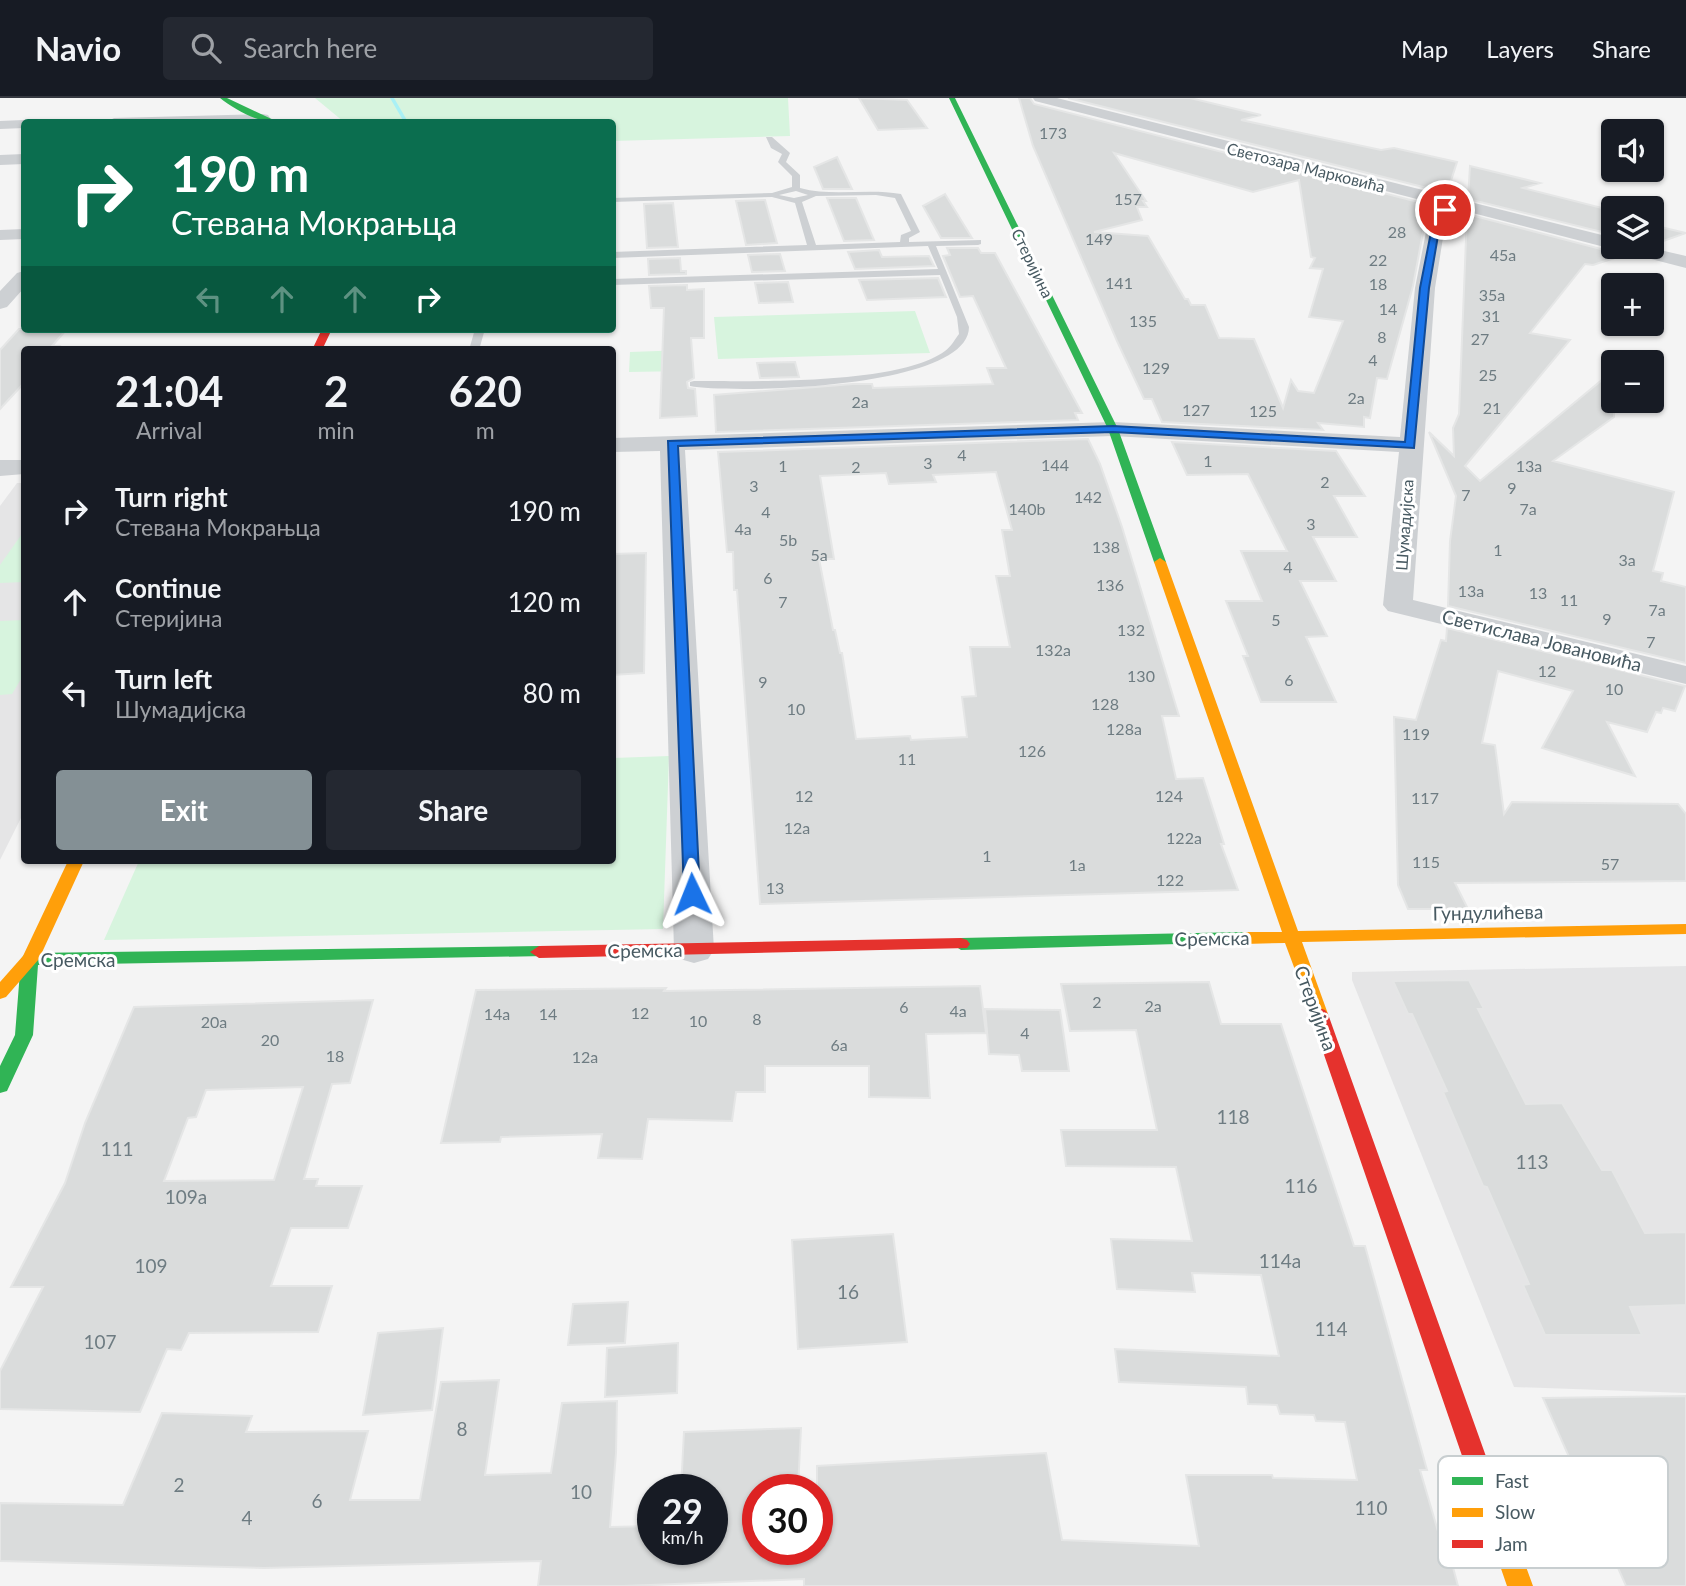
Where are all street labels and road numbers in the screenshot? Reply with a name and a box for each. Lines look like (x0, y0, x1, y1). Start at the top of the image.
street label: Светозара Марковића (1225, 138, 1387, 196)
street label: Стеријина (1008, 225, 1058, 301)
street label: Шумадијска (1391, 479, 1417, 571)
street label: Светислава Јовановића (1440, 604, 1644, 676)
street label: Гундулићева (1432, 900, 1544, 924)
street label: Сремска (1174, 926, 1250, 950)
street label: Сремска (607, 938, 683, 962)
street label: Сремска (40, 948, 116, 971)
street label: Стеријина (1290, 962, 1342, 1054)

